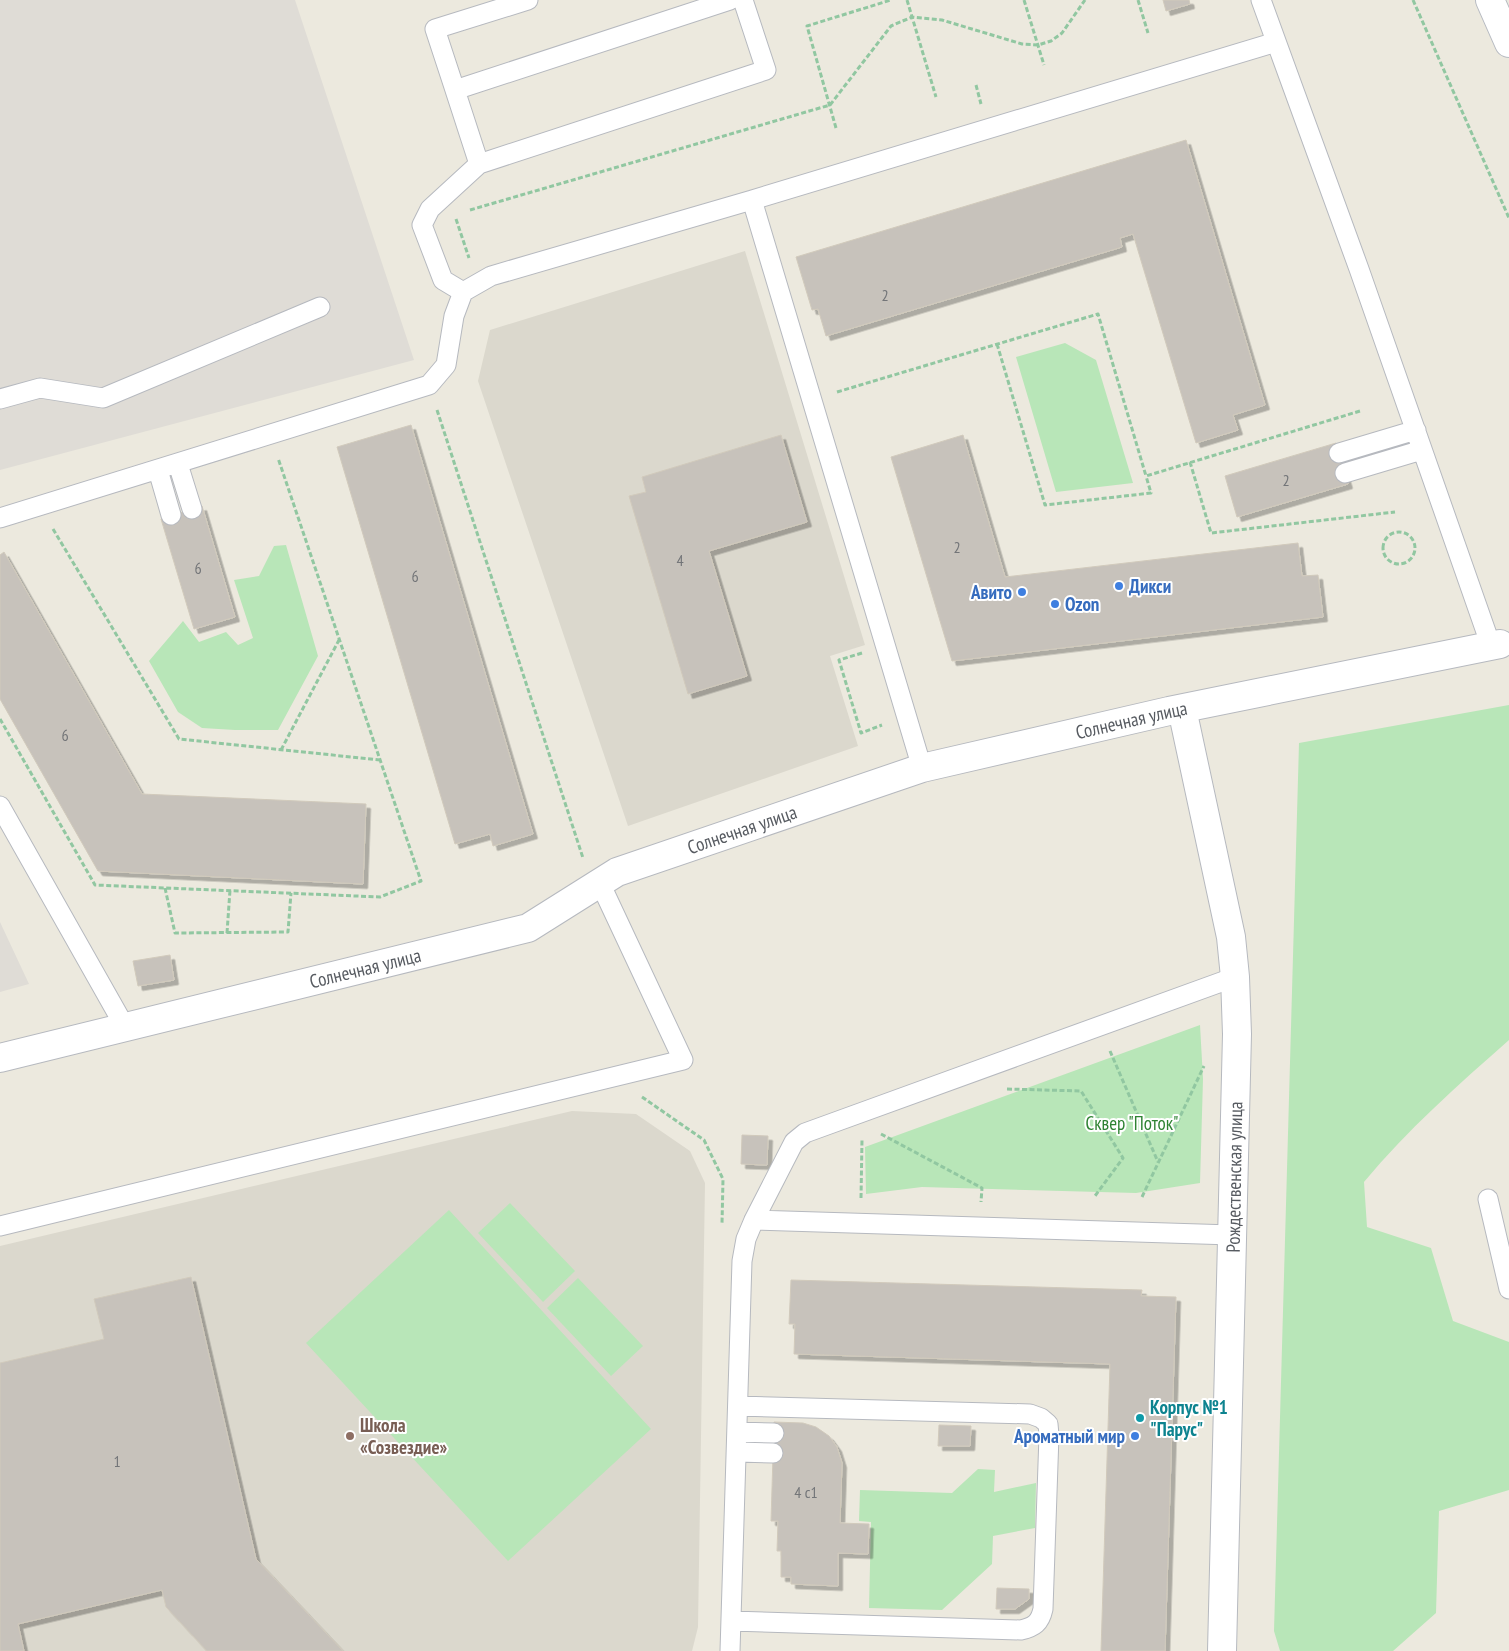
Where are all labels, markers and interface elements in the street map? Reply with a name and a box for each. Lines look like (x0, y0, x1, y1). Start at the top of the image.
house number: 2 (881, 285, 889, 305)
house number: 2 (1282, 470, 1290, 490)
house number: 2 (953, 537, 961, 557)
house number: 4 (676, 550, 684, 570)
house number: 6 (194, 558, 202, 578)
house number: 6 (411, 566, 419, 586)
place label: Дикси (1129, 574, 1171, 598)
place label: Авито (970, 580, 1012, 604)
marker: Дикси (1113, 580, 1125, 592)
marker: Авито (1016, 586, 1028, 598)
place label: Ozon (1065, 592, 1099, 616)
marker: Ozon (1049, 598, 1061, 610)
street label: Солнечная улица (1073, 696, 1189, 744)
house number: 6 (61, 725, 69, 745)
street label: Солнечная улица (684, 800, 800, 859)
street label: Солнечная улица (307, 943, 423, 993)
street label: Рождественская улица (1221, 1101, 1247, 1253)
park label: Сквер "Поток" (1085, 1111, 1179, 1135)
place label: Корпус №1 "Парус" (1150, 1395, 1228, 1441)
marker: Корпус №1 "Парус" (1134, 1412, 1146, 1424)
place label: Школа «Созвездие» (360, 1413, 448, 1459)
place label: Ароматный мир (1013, 1424, 1125, 1448)
marker: Школа «Созвездие» (344, 1430, 356, 1442)
marker: Ароматный мир (1129, 1430, 1141, 1442)
house number: 1 (113, 1451, 121, 1471)
house number: 4 с1 (794, 1482, 818, 1502)

